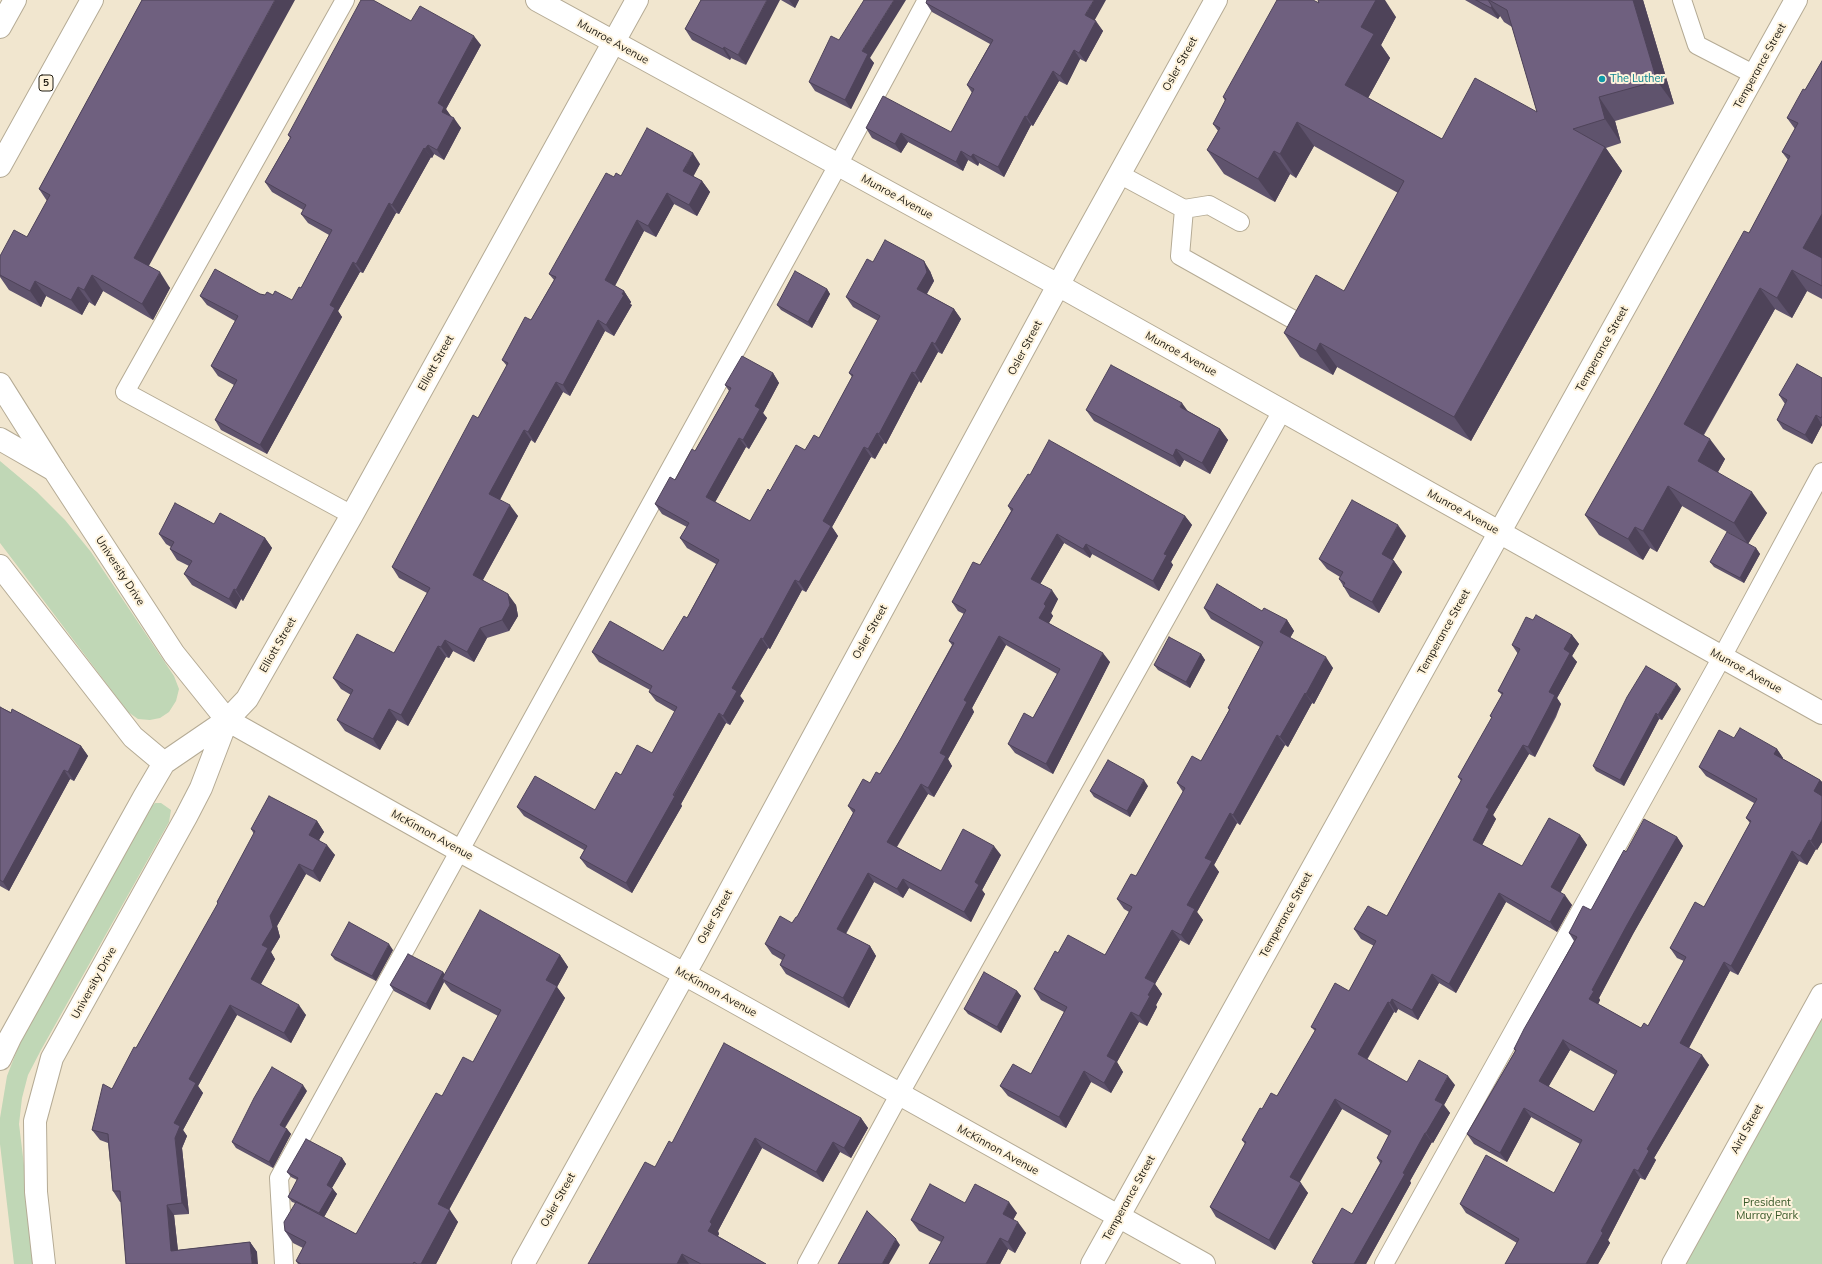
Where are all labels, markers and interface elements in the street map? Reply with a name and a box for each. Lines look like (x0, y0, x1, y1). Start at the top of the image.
street label: Munroe Avenue (575, 17, 651, 67)
street label: Temperance Street (1731, 21, 1789, 111)
street label: Osler Street (1160, 35, 1200, 93)
place label: The Luther (1610, 72, 1664, 86)
marker: The Luther (1597, 74, 1607, 84)
road number: 5 (39, 75, 53, 91)
street label: Munroe Avenue (859, 172, 935, 222)
street label: Temperance Street (1573, 304, 1631, 394)
street label: Osler Street (1005, 318, 1045, 378)
street label: Munroe Avenue (1143, 329, 1219, 379)
street label: Elliott Street (415, 333, 457, 393)
street label: Munroe Avenue (1425, 487, 1501, 537)
street label: University Drive (93, 534, 147, 608)
street label: Temperance Street (1415, 587, 1473, 677)
street label: Osler Street (850, 603, 890, 661)
street label: Elliott Street (257, 615, 299, 675)
street label: Munroe Avenue (1708, 646, 1784, 696)
street label: McKinnon Avenue (389, 807, 475, 863)
street label: Temperance Street (1257, 870, 1315, 960)
street label: Osler Street (695, 888, 735, 946)
street label: University Drive (69, 945, 119, 1021)
street label: McKinnon Avenue (673, 964, 759, 1020)
street label: Aird Street (1728, 1102, 1766, 1156)
street label: McKinnon Avenue (955, 1122, 1041, 1178)
street label: Temperance Street (1100, 1153, 1158, 1243)
street label: Osler Street (538, 1171, 578, 1229)
park label: President Murray Park (1736, 1196, 1798, 1222)

